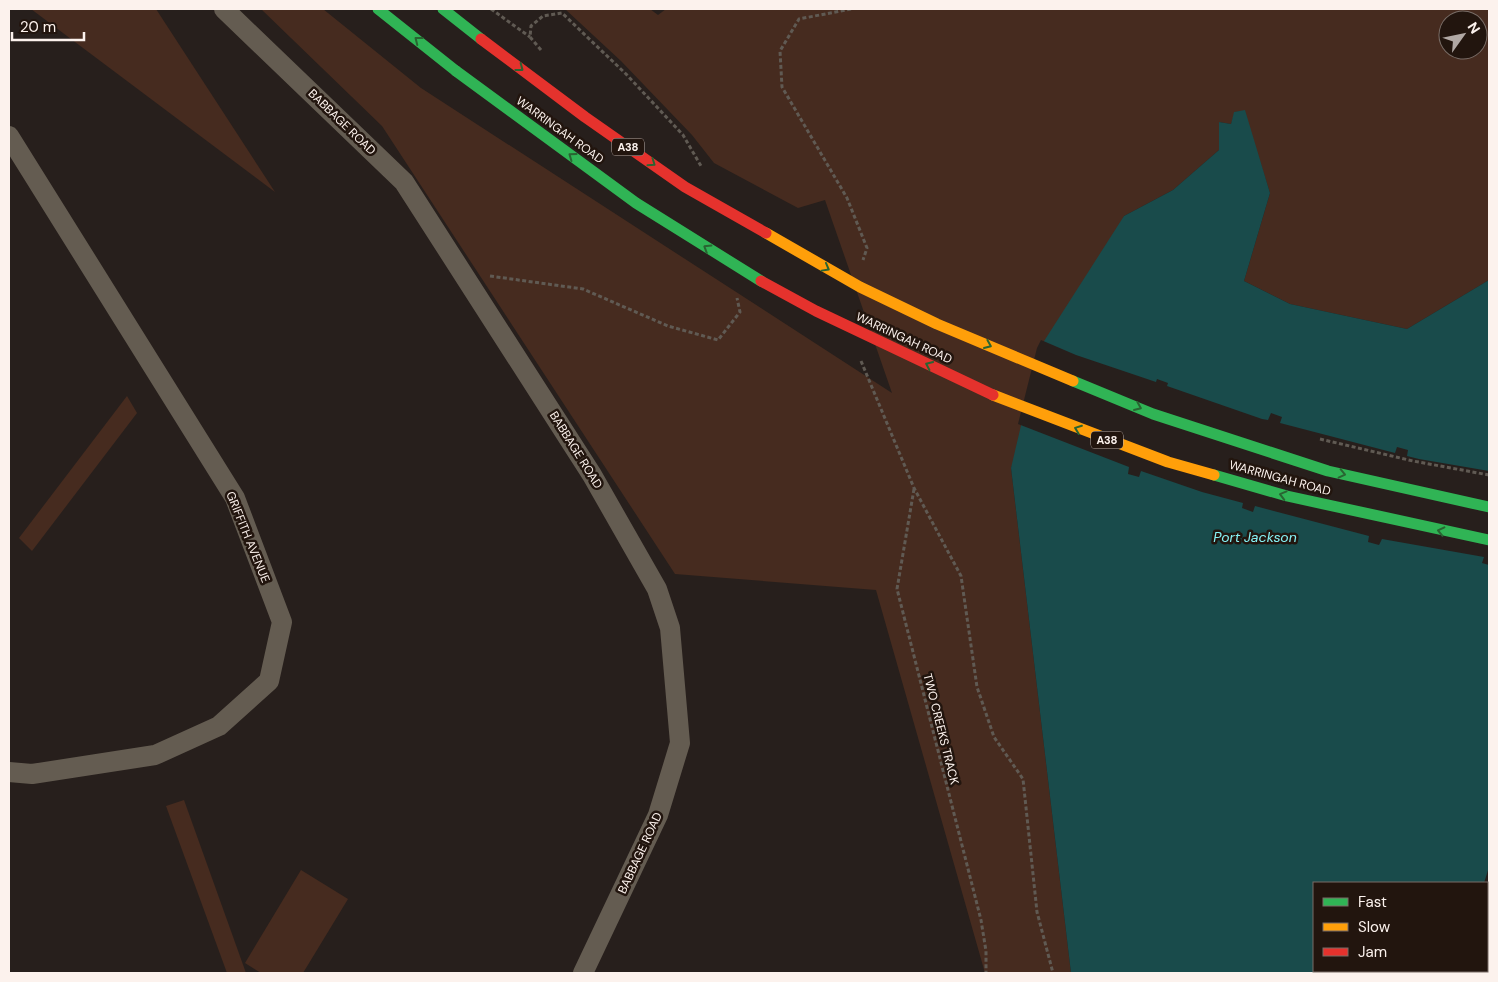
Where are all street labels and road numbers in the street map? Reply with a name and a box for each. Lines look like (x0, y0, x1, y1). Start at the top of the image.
street label: BABBAGE ROAD (305, 86, 379, 158)
street label: WARRINGAH ROAD (513, 93, 607, 167)
road number: A38 (612, 138, 644, 156)
street label: WARRINGAH ROAD (853, 309, 955, 367)
street label: BABBAGE ROAD (546, 408, 606, 492)
road number: A38 (1091, 432, 1123, 448)
street label: WARRINGAH ROAD (1227, 457, 1333, 499)
street label: GRIFFITH AVENUE (222, 489, 274, 585)
street label: TWO CREEKS TRACK (919, 672, 963, 786)
street label: BABBAGE ROAD (614, 810, 666, 896)

